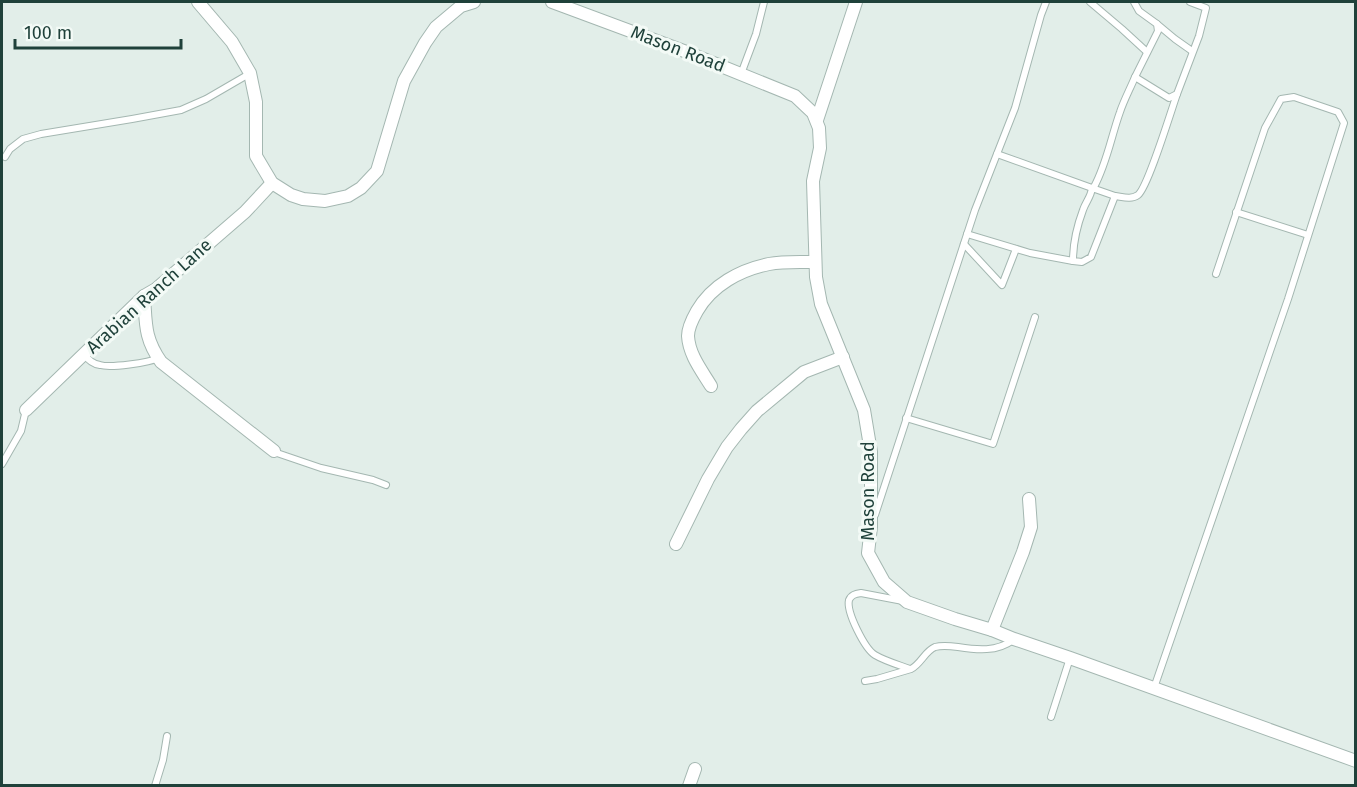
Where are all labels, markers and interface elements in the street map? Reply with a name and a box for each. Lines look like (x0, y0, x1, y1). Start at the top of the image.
scale bar (15, 12, 182, 50)
street label: Mason Road (628, 21, 728, 77)
text: 100 m (24, 22, 72, 44)
street label: Arabian Ranch Lane (82, 234, 216, 358)
street label: Mason Road (857, 441, 879, 541)

